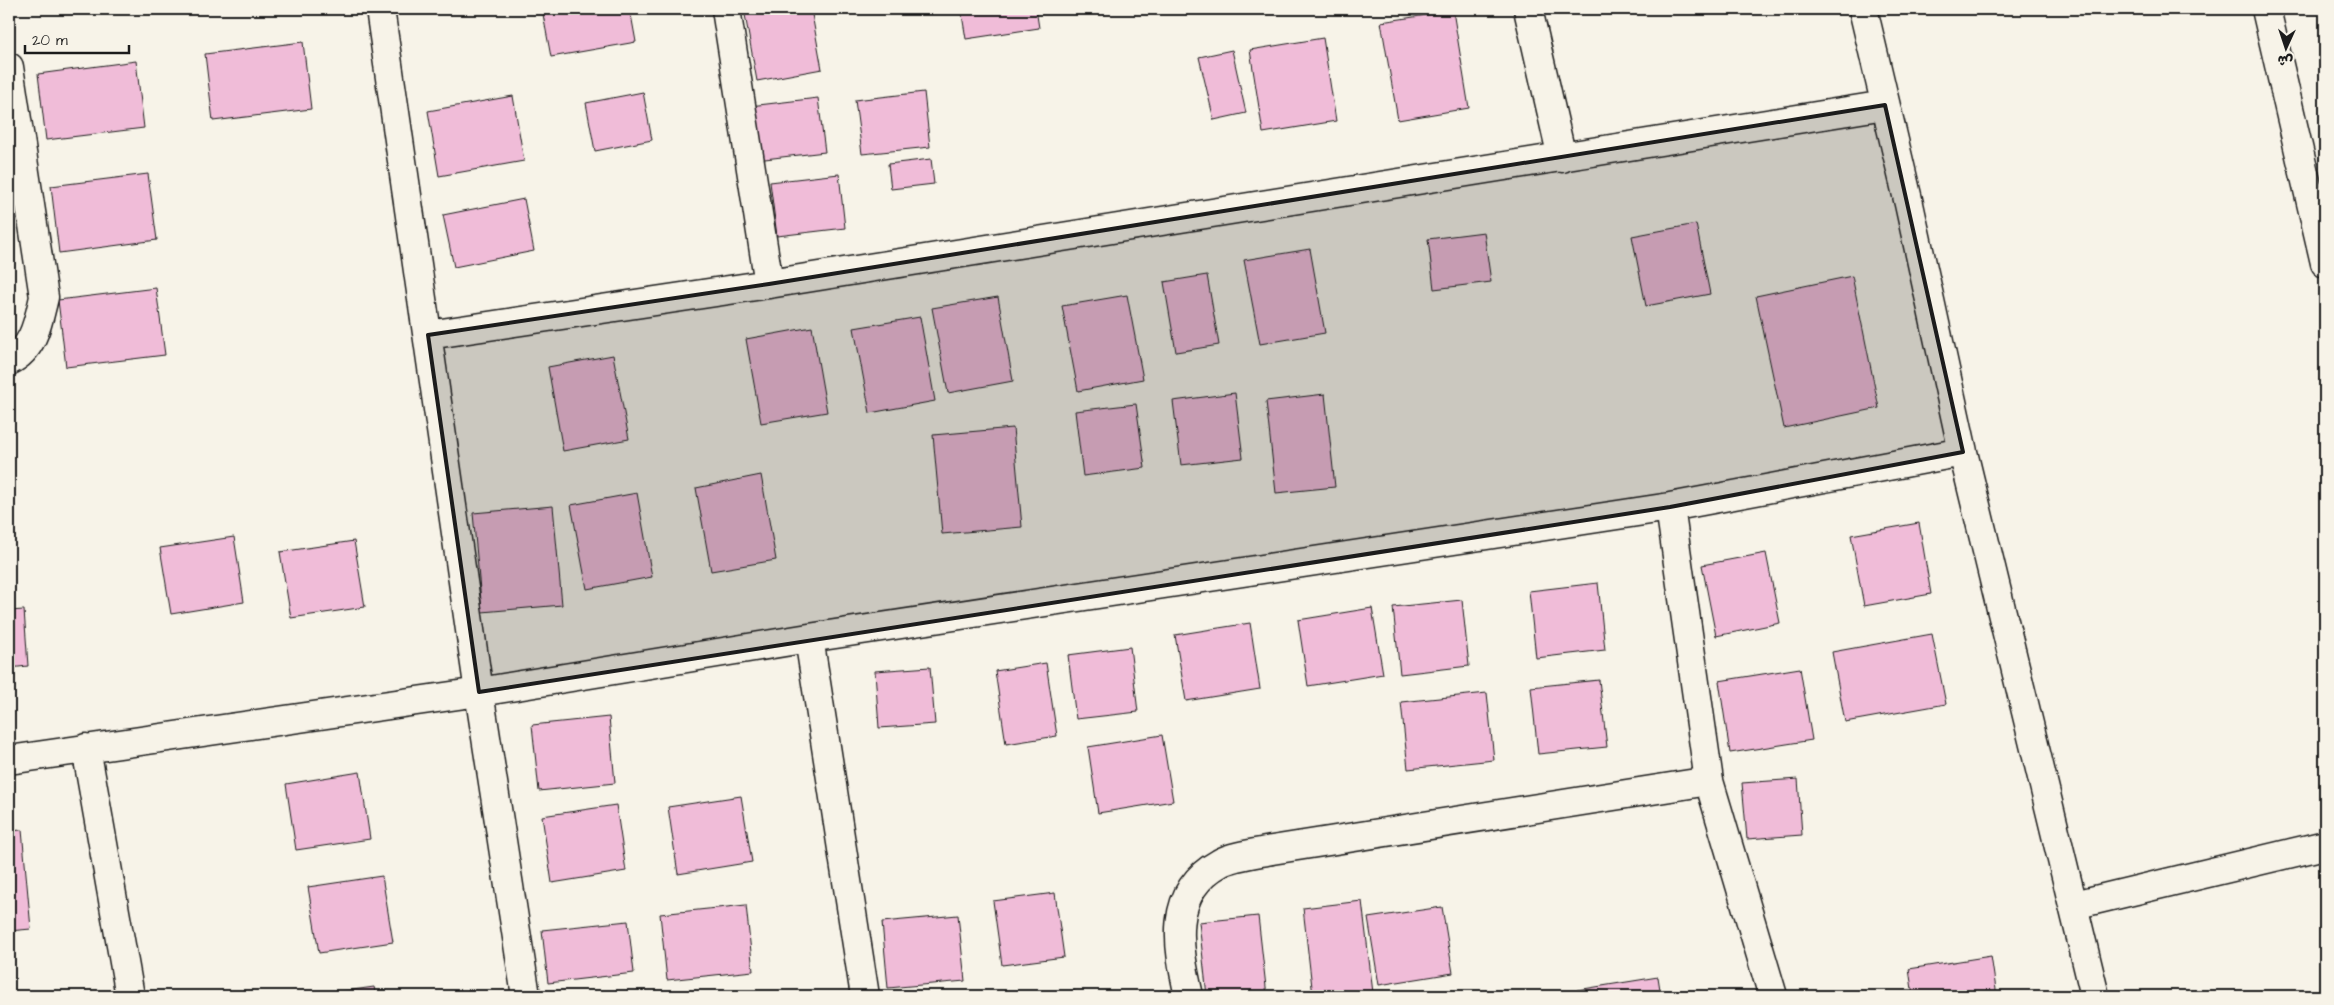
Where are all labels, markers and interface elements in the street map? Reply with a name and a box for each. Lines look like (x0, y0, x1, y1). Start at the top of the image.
scale bar (25, 22, 129, 54)
north arrow (2262, 22, 2312, 72)
text: 20 m (32, 30, 68, 51)
text: ش (2277, 50, 2294, 70)

